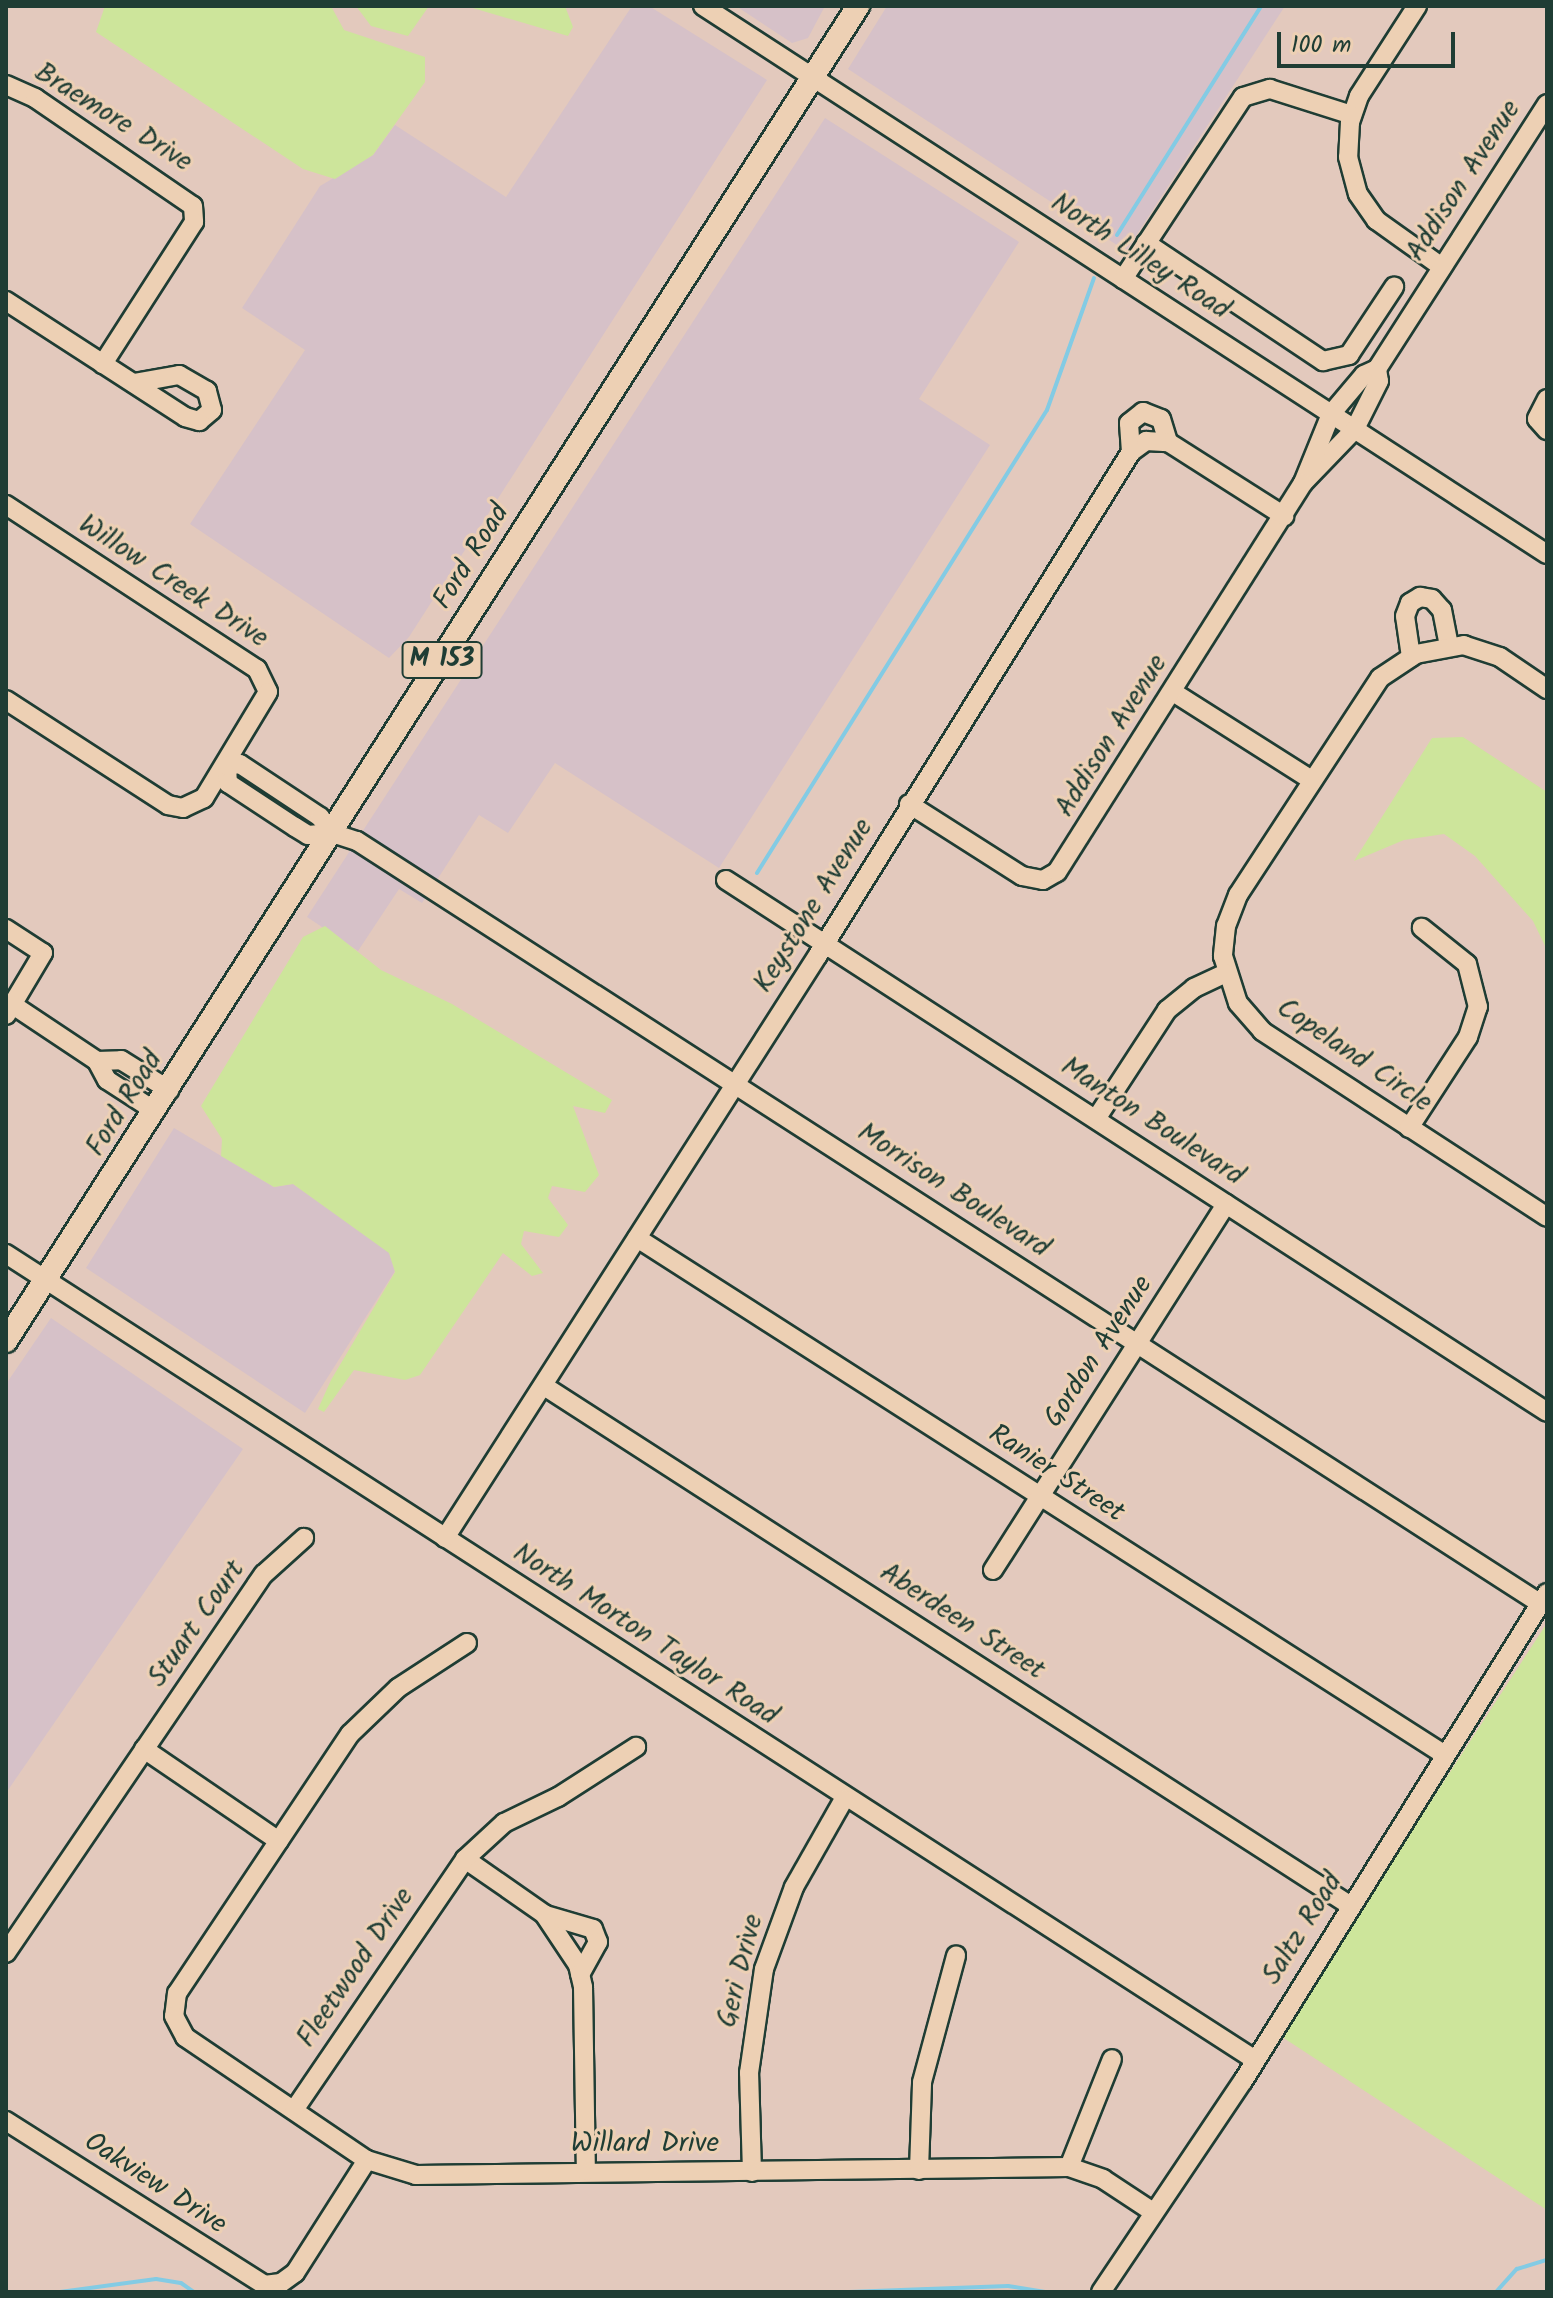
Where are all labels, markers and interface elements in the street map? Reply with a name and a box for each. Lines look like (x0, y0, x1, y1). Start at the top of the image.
scale bar (1281, 16, 1459, 66)
text: 100 m (1291, 26, 1351, 65)
street label: Braemore Drive (28, 56, 198, 180)
street label: Addison Avenue (1400, 94, 1528, 268)
street label: North Lilley Road (1044, 187, 1236, 327)
street label: Ford Road (427, 498, 517, 616)
street label: Willow Creek Drive (72, 508, 274, 656)
road number: M 153 (400, 638, 484, 682)
street label: Addison Avenue (1049, 649, 1175, 823)
street label: Keystone Avenue (747, 813, 881, 999)
street label: Copeland Circle (1270, 992, 1438, 1120)
street label: Ford Road (80, 1045, 170, 1163)
street label: Manton Boulevard (1054, 1050, 1250, 1194)
street label: Morrison Boulevard (851, 1116, 1055, 1266)
street label: Gordon Avenue (1037, 1270, 1161, 1434)
street label: Ranier Street (982, 1418, 1130, 1530)
street label: North Morton Taylor Road (506, 1537, 784, 1733)
street label: Stuart Court (141, 1554, 253, 1694)
street label: Aberdeen Street (873, 1556, 1051, 1688)
street label: Saltz Road (1256, 1867, 1350, 1991)
street label: Fleetwood Drive (290, 1882, 422, 2054)
street label: Geri Drive (711, 1911, 771, 2031)
street label: Oakview Drive (78, 2126, 232, 2242)
street label: Willard Drive (571, 2127, 719, 2161)

